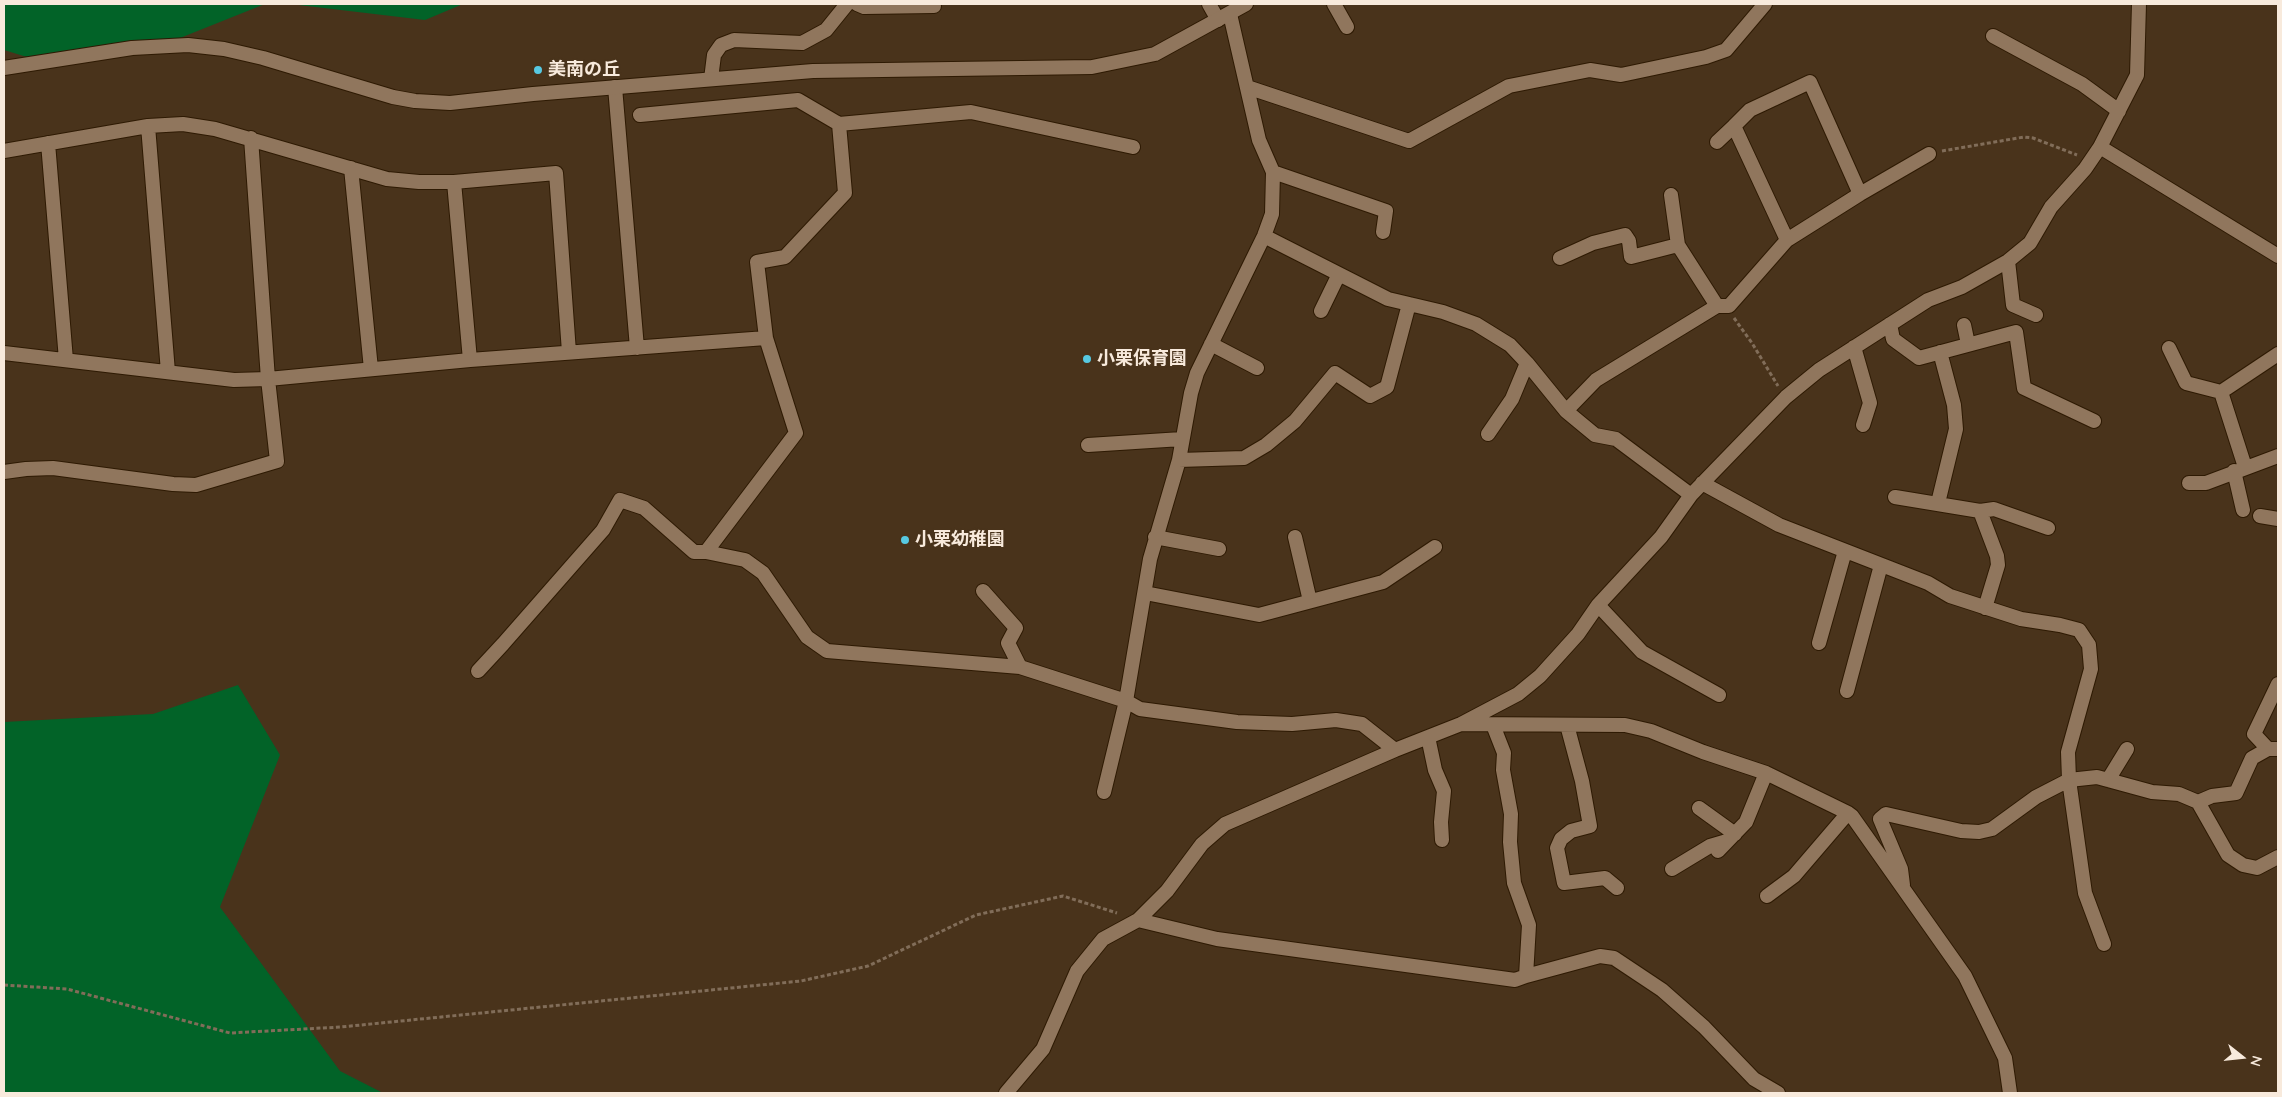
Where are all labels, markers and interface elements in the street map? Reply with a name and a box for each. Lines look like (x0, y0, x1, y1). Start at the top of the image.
place label: 美南の丘 (548, 59, 620, 81)
marker: 美南の丘 (532, 64, 544, 76)
place label: 小栗保育園 (1097, 348, 1187, 370)
marker: 小栗保育園 (1081, 353, 1093, 365)
place label: 小栗幼稚園 (915, 529, 1005, 551)
marker: 小栗幼稚園 (899, 534, 911, 546)
north arrow (2217, 1032, 2267, 1082)
text: N (2246, 1054, 2266, 1069)

